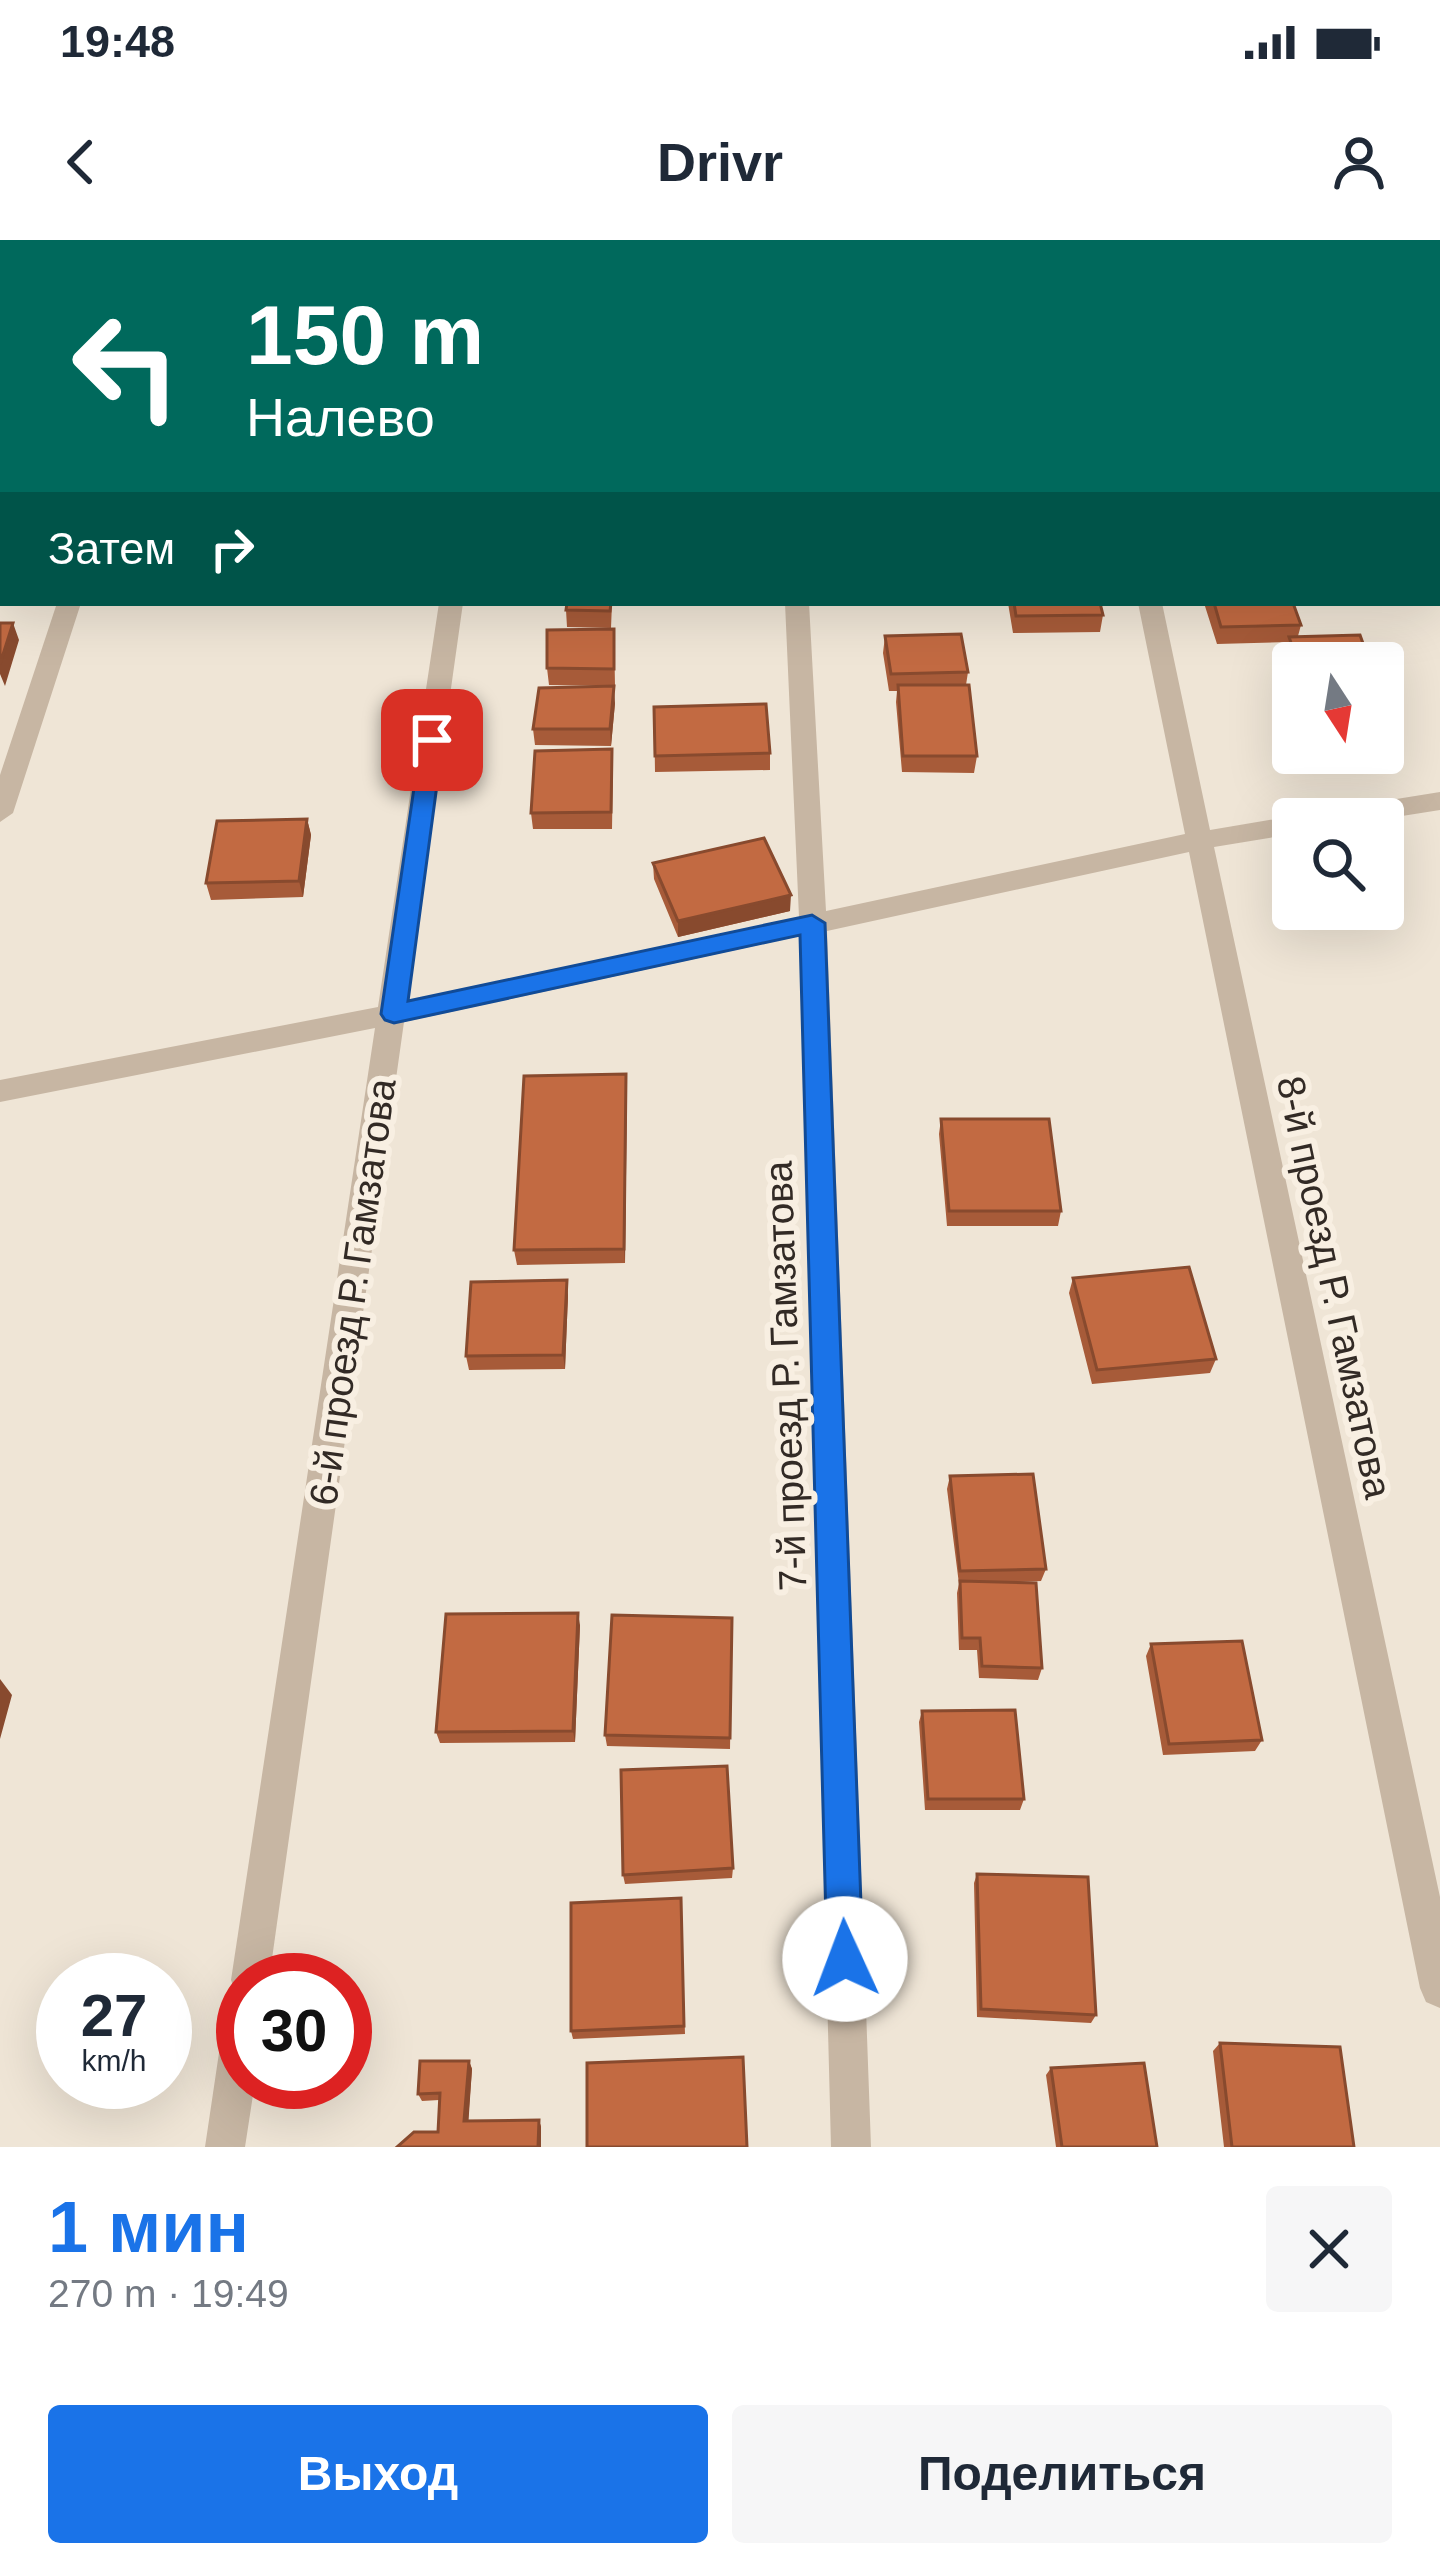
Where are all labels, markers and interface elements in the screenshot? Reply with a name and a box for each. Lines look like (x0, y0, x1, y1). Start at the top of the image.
text: 19:48 (60, 16, 175, 67)
icon: back (48, 129, 114, 195)
icon: person (1326, 129, 1392, 195)
text: Drivr (657, 132, 783, 192)
icon: left (48, 288, 204, 444)
text: 150 m (246, 288, 484, 382)
text: Налево (246, 387, 435, 447)
icon: right (199, 516, 265, 582)
text: Затем (48, 523, 175, 574)
north arrow (1272, 642, 1404, 774)
map controls (1272, 642, 1404, 930)
pin (381, 689, 483, 791)
icon: arrive (399, 707, 465, 773)
button: search (1272, 798, 1404, 930)
street label: 8-й проезд Р. Гамзатова (1269, 1072, 1400, 1502)
street label: 6-й проезд Р. Гамзатова (301, 1076, 404, 1508)
street label: 7-й проезд Р. Гамзатова (756, 1160, 814, 1592)
position arrow (782, 1896, 908, 2022)
speed limit sign: 30 (216, 1953, 372, 2109)
text: 27 (81, 1982, 147, 2049)
text: km/h (81, 2044, 147, 2077)
button: close (1266, 2186, 1392, 2312)
text: 1 мин (48, 2187, 249, 2267)
text: 270 m · 19:49 (48, 2272, 289, 2315)
button: Выход (48, 2405, 708, 2543)
button: Поделиться (732, 2405, 1392, 2543)

